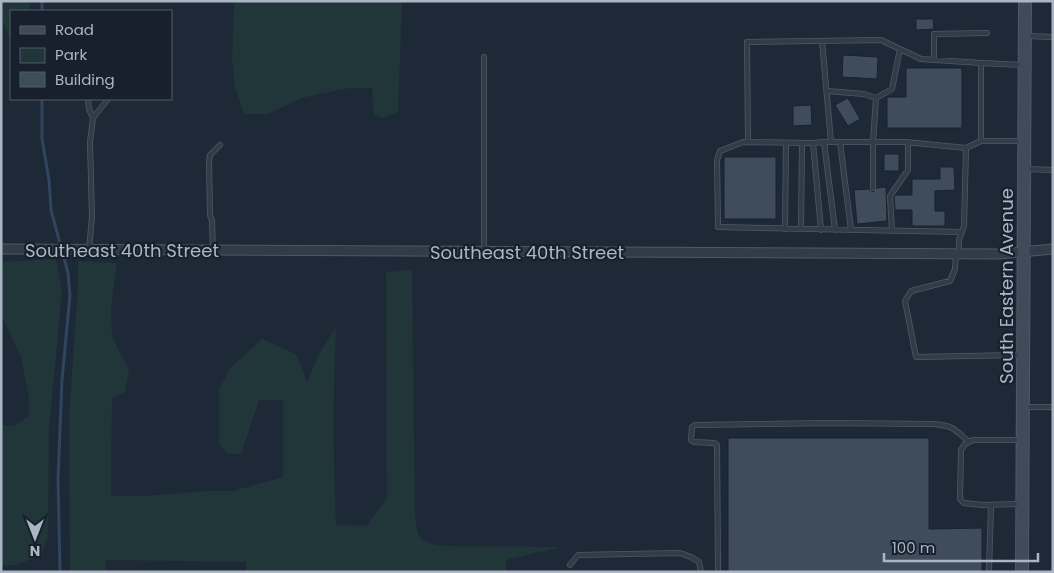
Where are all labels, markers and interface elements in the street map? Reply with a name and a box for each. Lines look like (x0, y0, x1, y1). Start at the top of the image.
legend (10, 10, 172, 100)
text: Road (55, 19, 94, 40)
text: Park (55, 44, 87, 65)
text: Building (55, 69, 115, 90)
street label: South Eastern Avenue (994, 188, 1019, 384)
street label: Southeast 40th Street (25, 238, 219, 263)
street label: Southeast 40th Street (430, 240, 624, 265)
north arrow (10, 513, 60, 563)
scale bar (884, 530, 1038, 562)
text: 100 m (892, 537, 935, 558)
text: N (30, 541, 40, 561)

